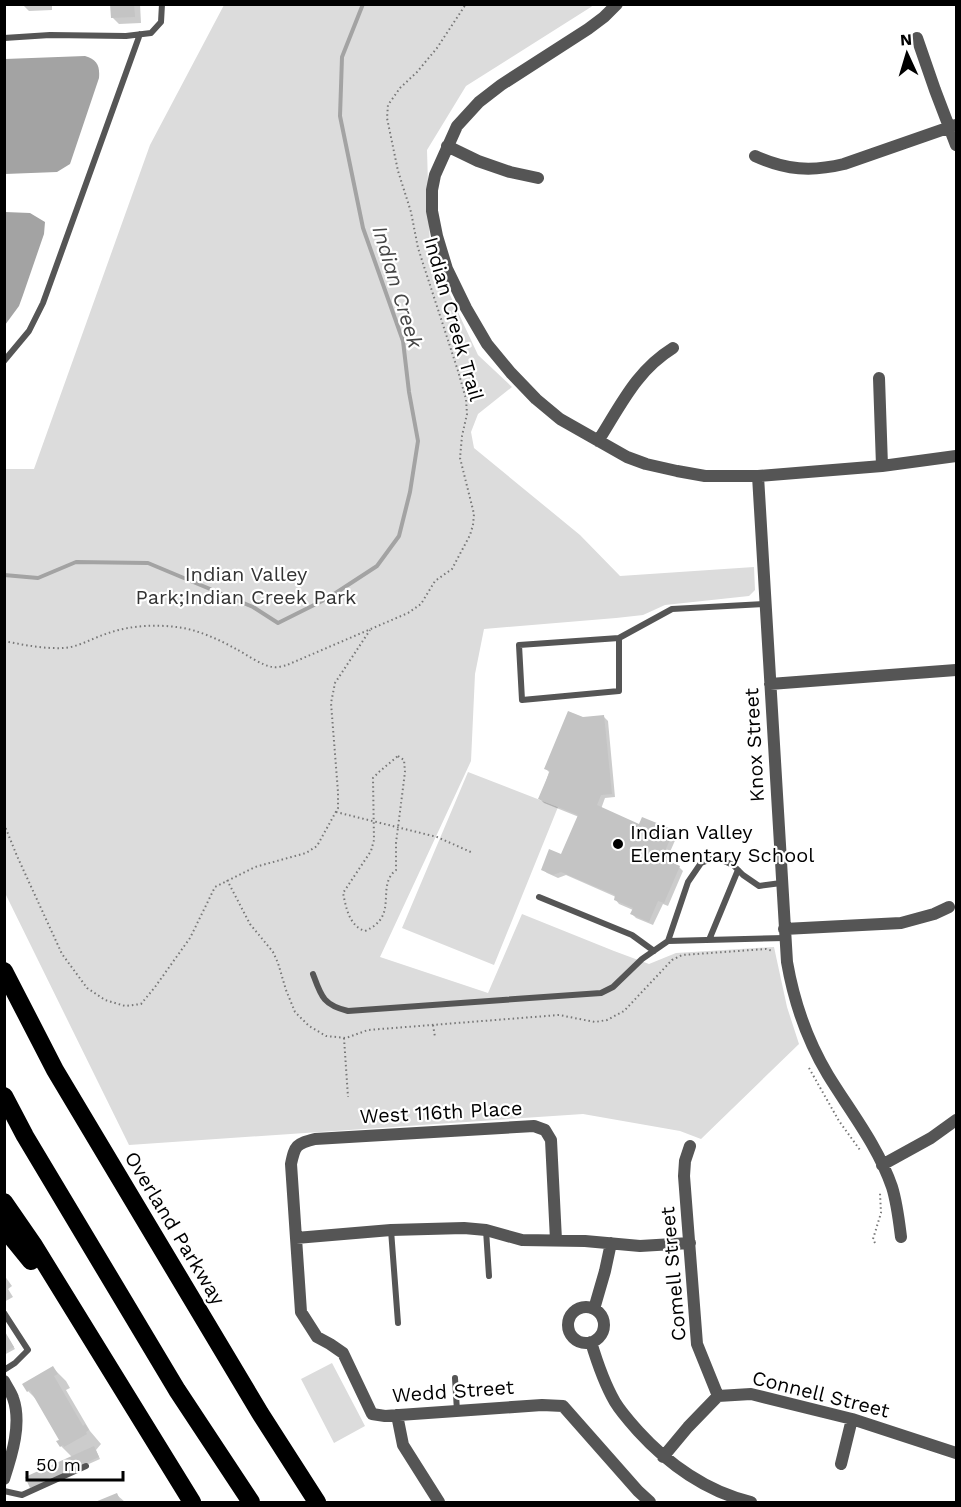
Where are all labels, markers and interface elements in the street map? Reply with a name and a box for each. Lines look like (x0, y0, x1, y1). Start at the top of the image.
north arrow (877, 24, 937, 84)
text: N (899, 30, 913, 49)
water label: Indian Creek (368, 223, 429, 352)
street label: Indian Creek Trail (419, 234, 489, 404)
park label: Indian Valley Park;Indian Creek Park (136, 562, 356, 609)
street label: Knox Street (739, 687, 769, 803)
place label: Indian Valley Elementary School (630, 820, 814, 867)
marker: Indian Valley Elementary School (611, 837, 625, 851)
street label: West 116th Place (359, 1096, 523, 1128)
street label: Overland Parkway (120, 1147, 231, 1310)
street label: Comell Street (655, 1205, 691, 1342)
street label: Connell Street (750, 1365, 893, 1423)
street label: Wedd Street (391, 1375, 515, 1407)
scale bar (27, 1444, 123, 1482)
text: 50 m (36, 1454, 81, 1475)

